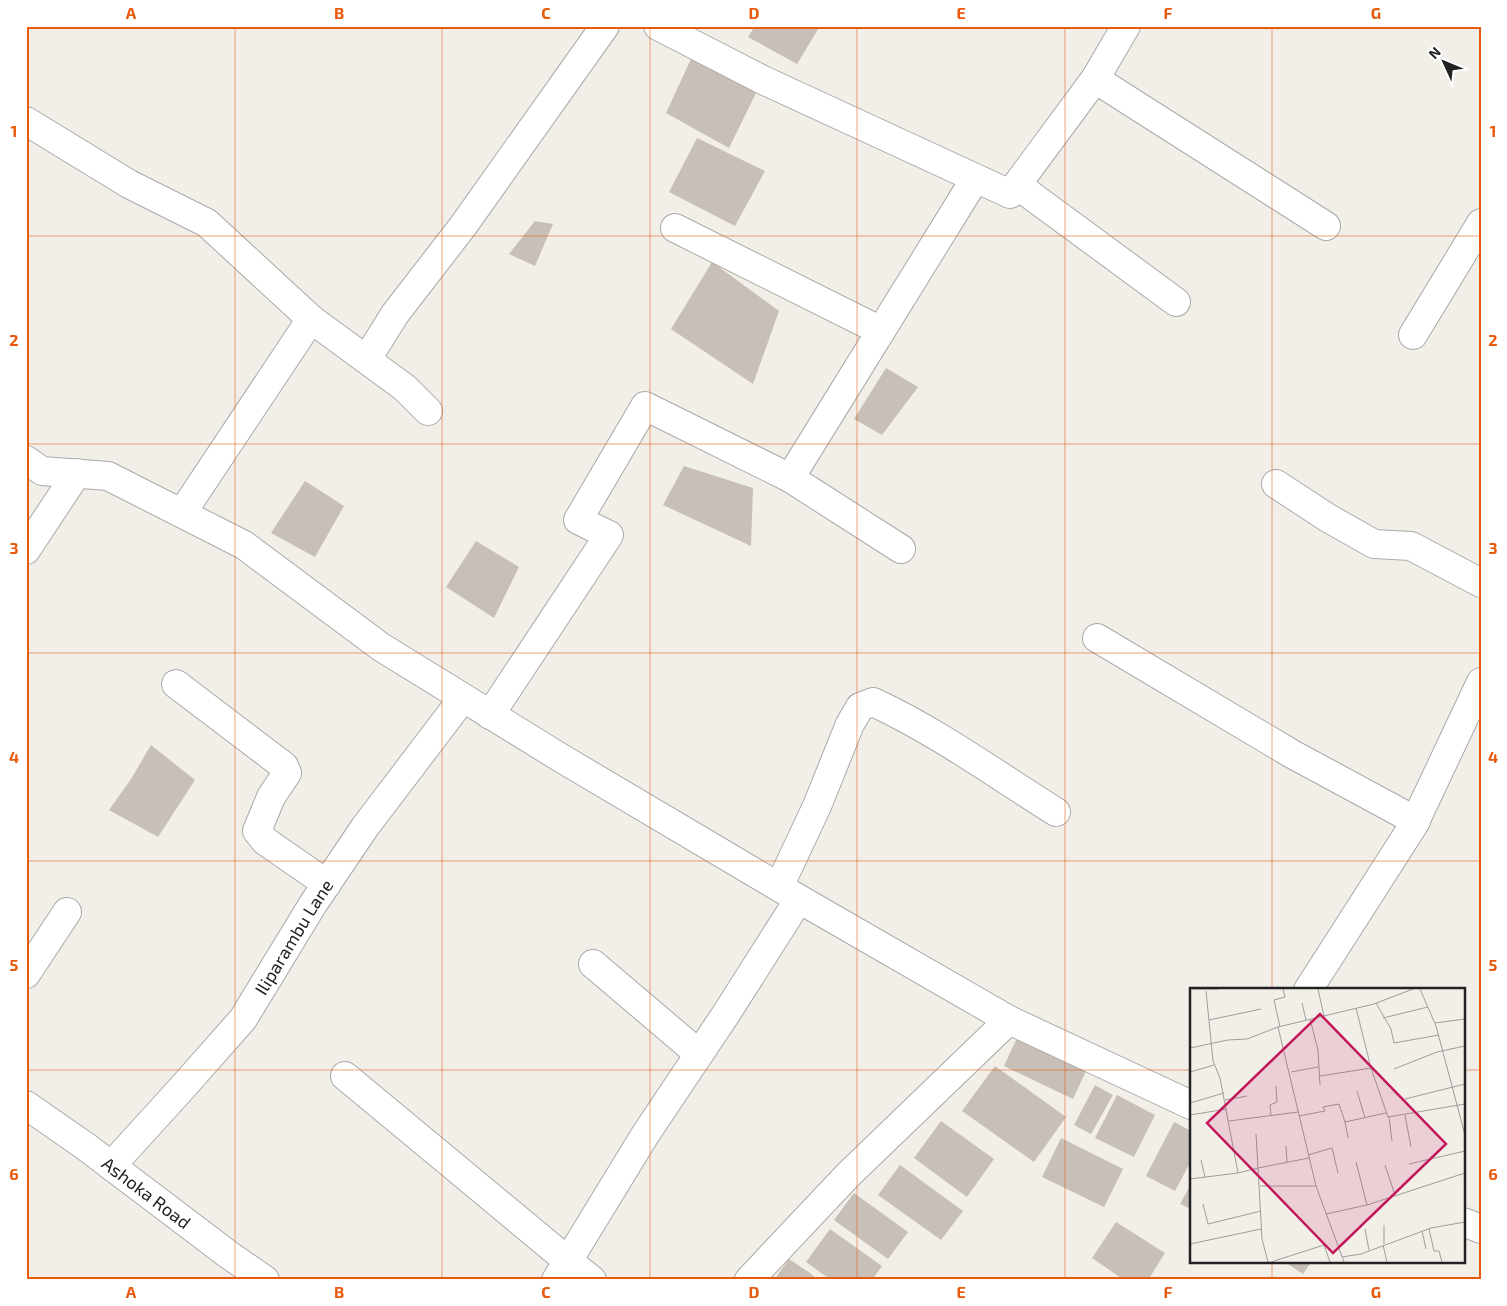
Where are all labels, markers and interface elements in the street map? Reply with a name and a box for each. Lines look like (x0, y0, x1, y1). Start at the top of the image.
text: A (126, 3, 137, 22)
text: B (334, 3, 344, 22)
text: C (541, 3, 551, 22)
text: D (749, 3, 760, 22)
text: E (956, 3, 966, 22)
text: F (1164, 3, 1173, 22)
text: G (1371, 3, 1381, 22)
north arrow (1420, 38, 1470, 88)
text: N (1425, 43, 1444, 62)
text: 1 (11, 121, 17, 140)
text: 1 (1490, 121, 1496, 140)
text: 2 (9, 330, 19, 349)
text: 2 (1488, 330, 1498, 349)
text: 3 (9, 538, 19, 557)
text: 3 (1488, 538, 1498, 557)
text: 4 (9, 747, 19, 766)
text: 4 (1488, 747, 1498, 766)
street label: Iliparambu Lane (250, 875, 338, 999)
text: 5 (10, 955, 19, 974)
text: 5 (1489, 955, 1498, 974)
inset map (1190, 988, 1464, 1264)
street label: Ashoka Road (98, 1152, 195, 1233)
text: 6 (9, 1164, 19, 1183)
text: 6 (1488, 1164, 1498, 1183)
text: A (126, 1282, 137, 1301)
text: B (334, 1282, 344, 1301)
text: C (541, 1282, 551, 1301)
text: D (749, 1282, 760, 1301)
text: E (956, 1282, 966, 1301)
text: F (1164, 1282, 1173, 1301)
text: G (1371, 1282, 1381, 1301)

